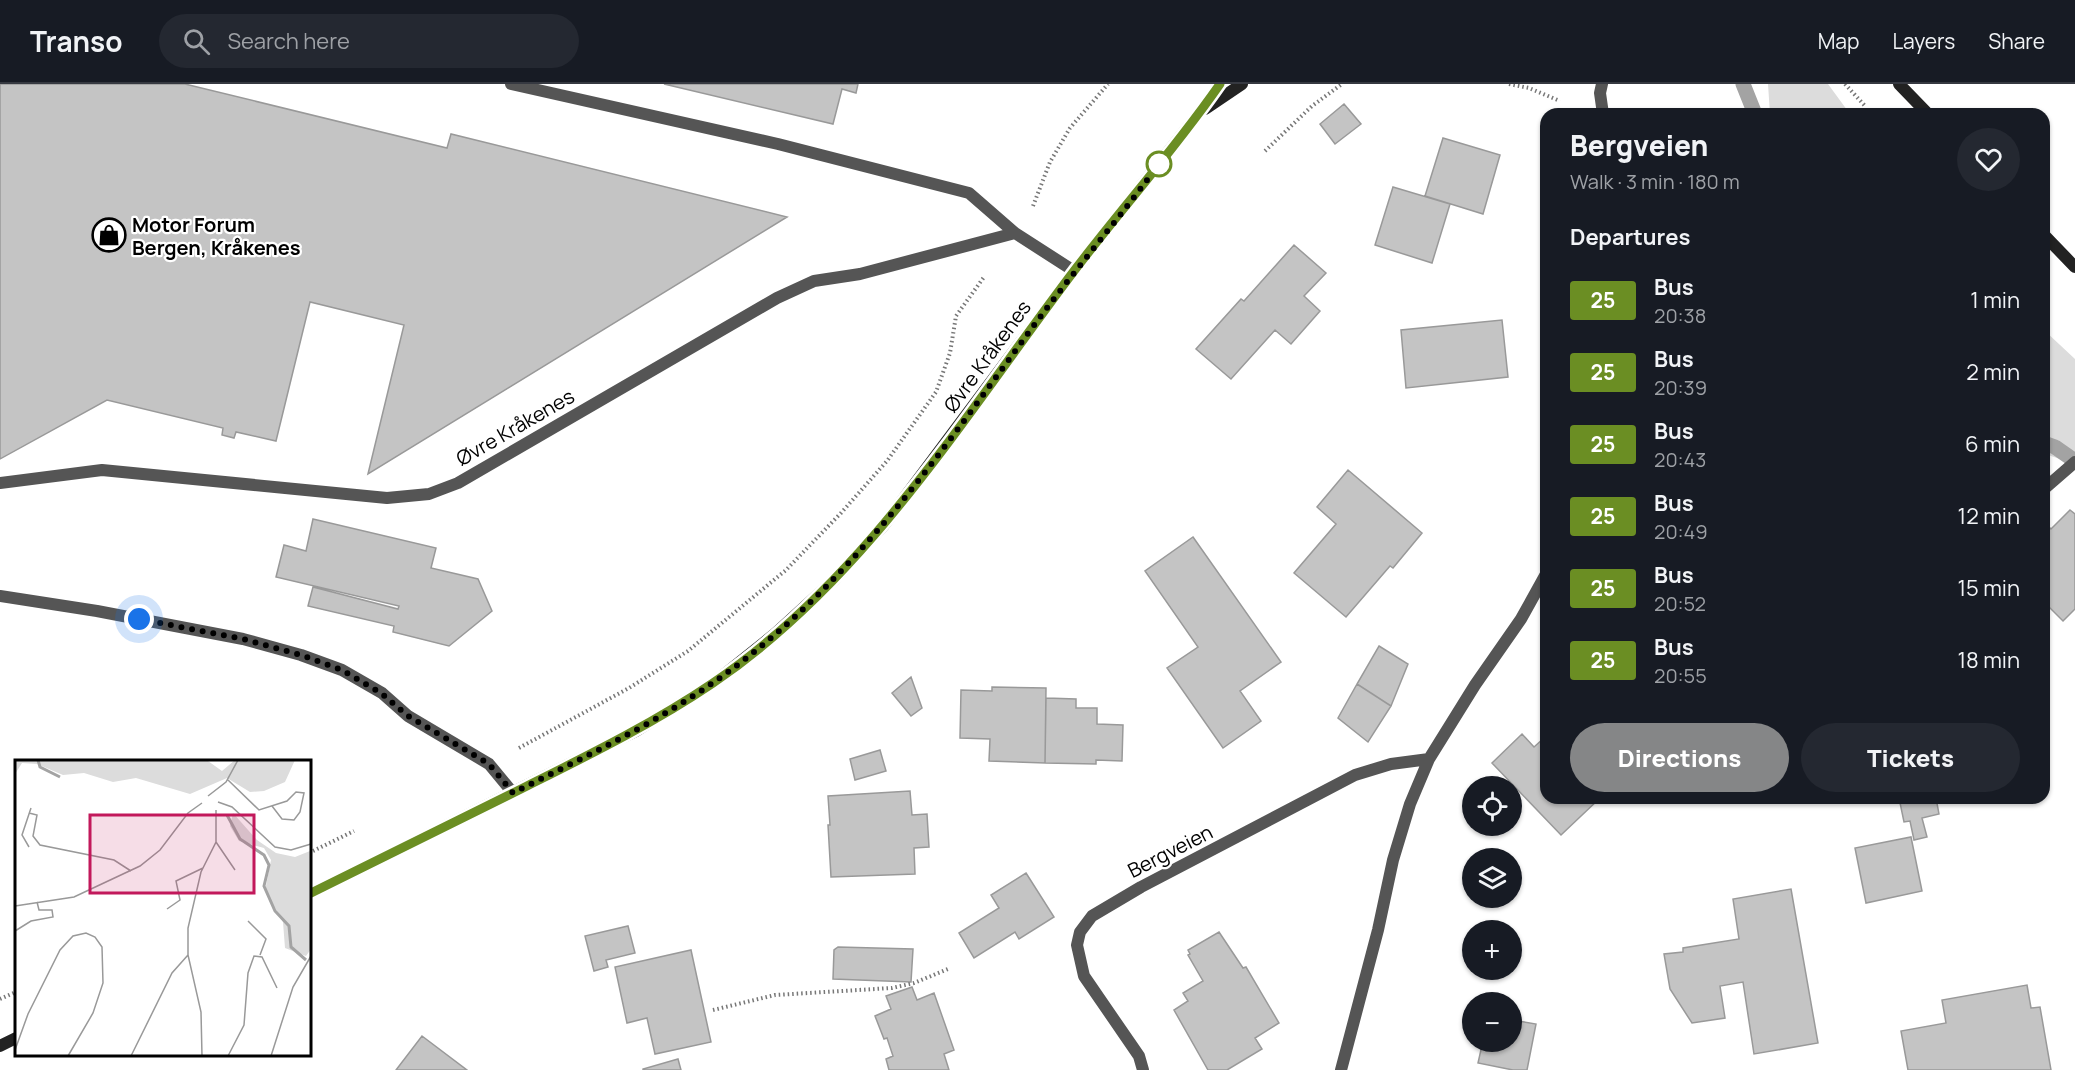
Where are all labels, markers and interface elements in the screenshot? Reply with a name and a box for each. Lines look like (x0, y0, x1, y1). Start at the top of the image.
search box (159, 14, 579, 68)
text: Transo (30, 22, 123, 60)
icon: search (180, 25, 213, 58)
text: Search here (228, 26, 350, 56)
text: Map (1818, 27, 1859, 55)
text: Layers (1892, 27, 1955, 55)
text: Share (1988, 27, 2045, 55)
text: Bergveien (1570, 126, 1708, 164)
button: heart (1957, 128, 2020, 191)
unlabelled marker (1146, 151, 1172, 177)
text: Walk · 3 min · 180 m (1570, 168, 1740, 195)
place label: Motor Forum Bergen, Kråkenes (132, 211, 301, 261)
shop icon: Motor Forum Bergen, Kråkenes (91, 217, 127, 253)
text: Departures (1570, 222, 1690, 252)
text: Bus (1654, 272, 1694, 302)
text: 1 min (1970, 285, 2020, 315)
text: 25 (1591, 286, 1615, 314)
street label: Øvre Kråkenes (937, 295, 1037, 417)
text: 20:38 (1654, 302, 1706, 329)
text: Bus (1654, 344, 1694, 374)
text: 2 min (1966, 357, 2020, 387)
text: 25 (1591, 358, 1615, 386)
text: 20:39 (1654, 374, 1707, 401)
street label: Øvre Kråkenes (451, 382, 579, 472)
text: Bus (1654, 416, 1694, 446)
text: 6 min (1965, 429, 2020, 459)
text: 25 (1591, 430, 1615, 458)
text: 20:43 (1654, 446, 1706, 473)
text: Bus (1654, 488, 1694, 518)
text: 12 min (1958, 501, 2020, 531)
text: 25 (1591, 502, 1615, 530)
text: 20:49 (1654, 518, 1708, 545)
text: Bus (1654, 560, 1694, 590)
text: 15 min (1957, 573, 2020, 603)
text: 25 (1591, 574, 1615, 602)
text: 20:52 (1654, 590, 1706, 617)
your location (124, 604, 154, 634)
text: Bus (1654, 632, 1694, 662)
text: 18 min (1957, 645, 2020, 675)
text: 25 (1591, 646, 1615, 674)
text: 20:55 (1654, 662, 1707, 689)
button: Directions (1570, 723, 1789, 792)
button: Tickets (1801, 723, 2020, 792)
inset map (15, 760, 310, 1055)
map controls (1462, 776, 1522, 1052)
button: locate (1462, 776, 1522, 836)
street label: Bergveien (1123, 818, 1217, 884)
button: layers (1462, 848, 1522, 908)
button: + (1462, 920, 1522, 980)
button: − (1462, 992, 1522, 1052)

